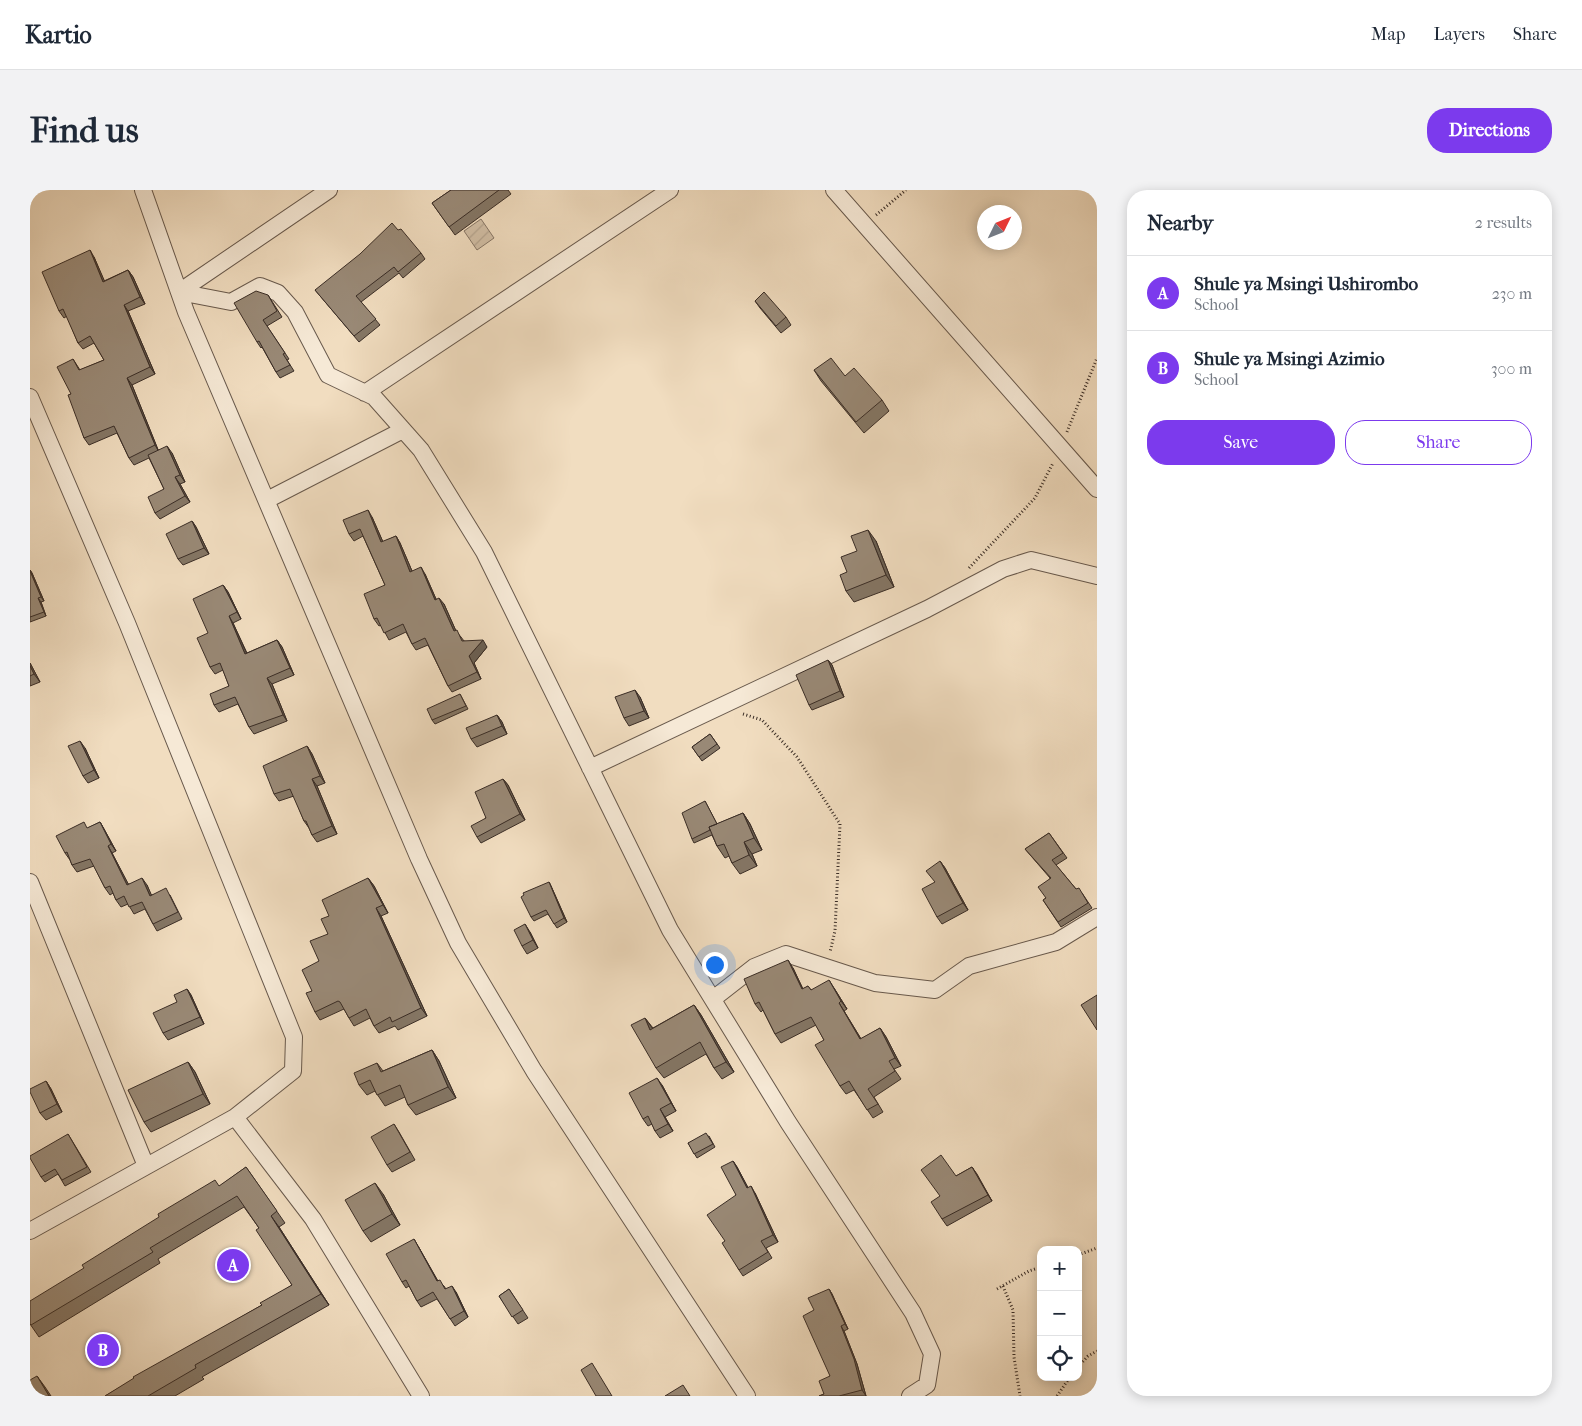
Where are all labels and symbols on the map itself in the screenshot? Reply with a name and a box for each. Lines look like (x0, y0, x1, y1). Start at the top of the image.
north arrow (977, 205, 1022, 250)
your location (702, 952, 728, 978)
pin: A (217, 1246, 249, 1284)
pin: B (87, 1331, 119, 1369)

